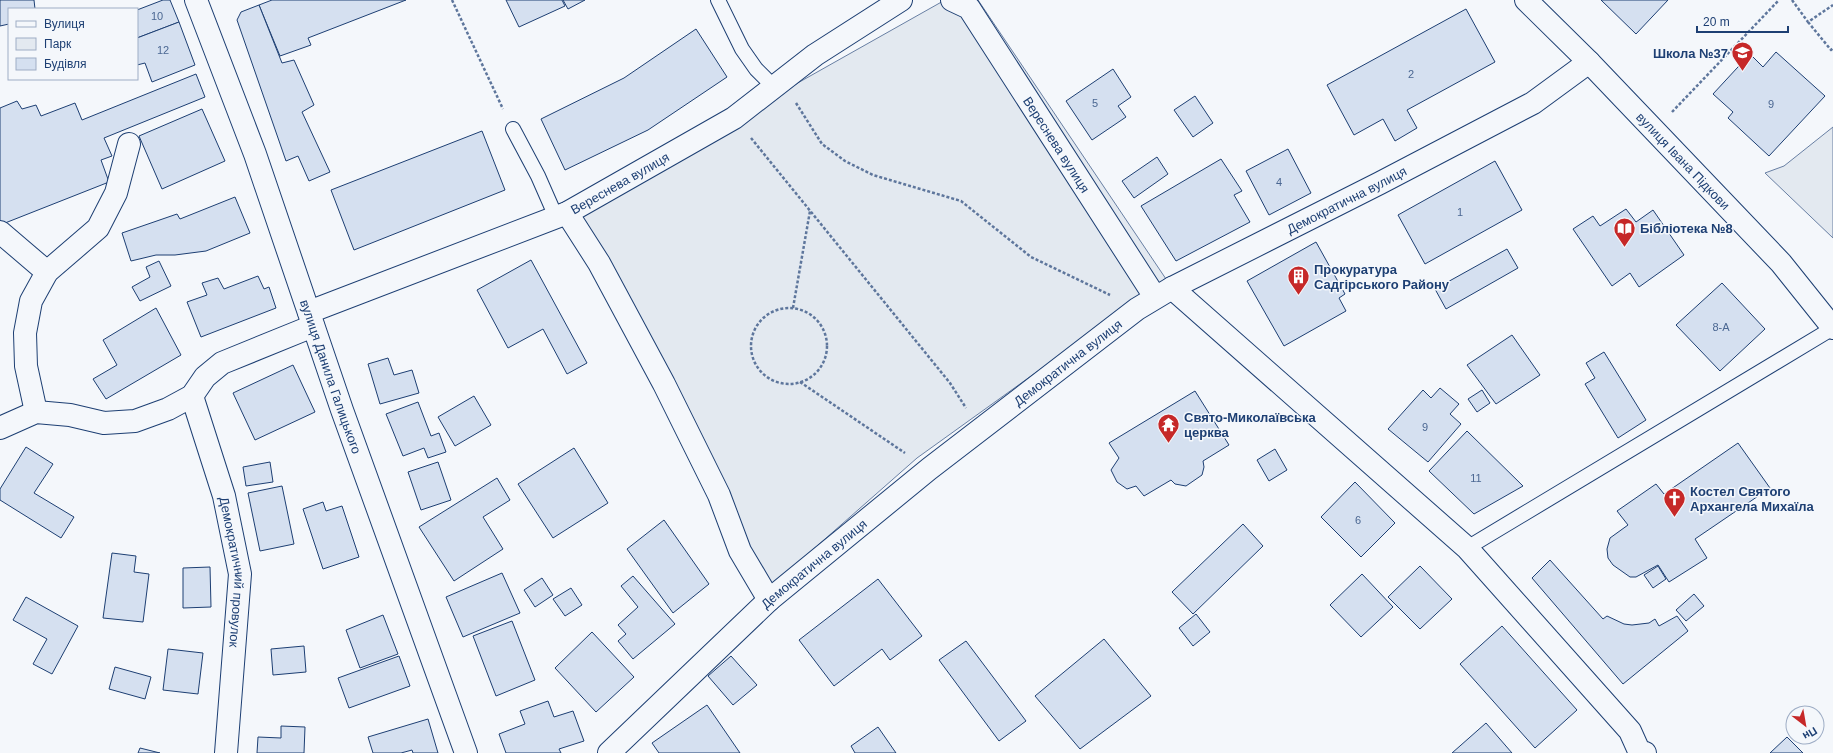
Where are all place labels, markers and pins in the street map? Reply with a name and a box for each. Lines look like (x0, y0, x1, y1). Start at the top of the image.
school or university icon: Школа №37 (1730, 40, 1756, 73)
place label: Школа №37 (1653, 46, 1728, 61)
library icon: Бібліотека №8 (1612, 215, 1638, 248)
place label: Бібліотека №8 (1640, 221, 1733, 236)
place label: Прокуратура Садгірського Району (1314, 262, 1450, 292)
building icon: Прокуратура Садгірського Району (1285, 263, 1311, 296)
place label: Свято-Миколаївська церква (1184, 410, 1317, 440)
temple icon: Свято-Миколаївська церква (1156, 411, 1182, 444)
place label: Костел Святого Архангела Михаїла (1690, 484, 1814, 514)
church icon: Костел Святого Архангела Михаїла (1661, 485, 1687, 518)

